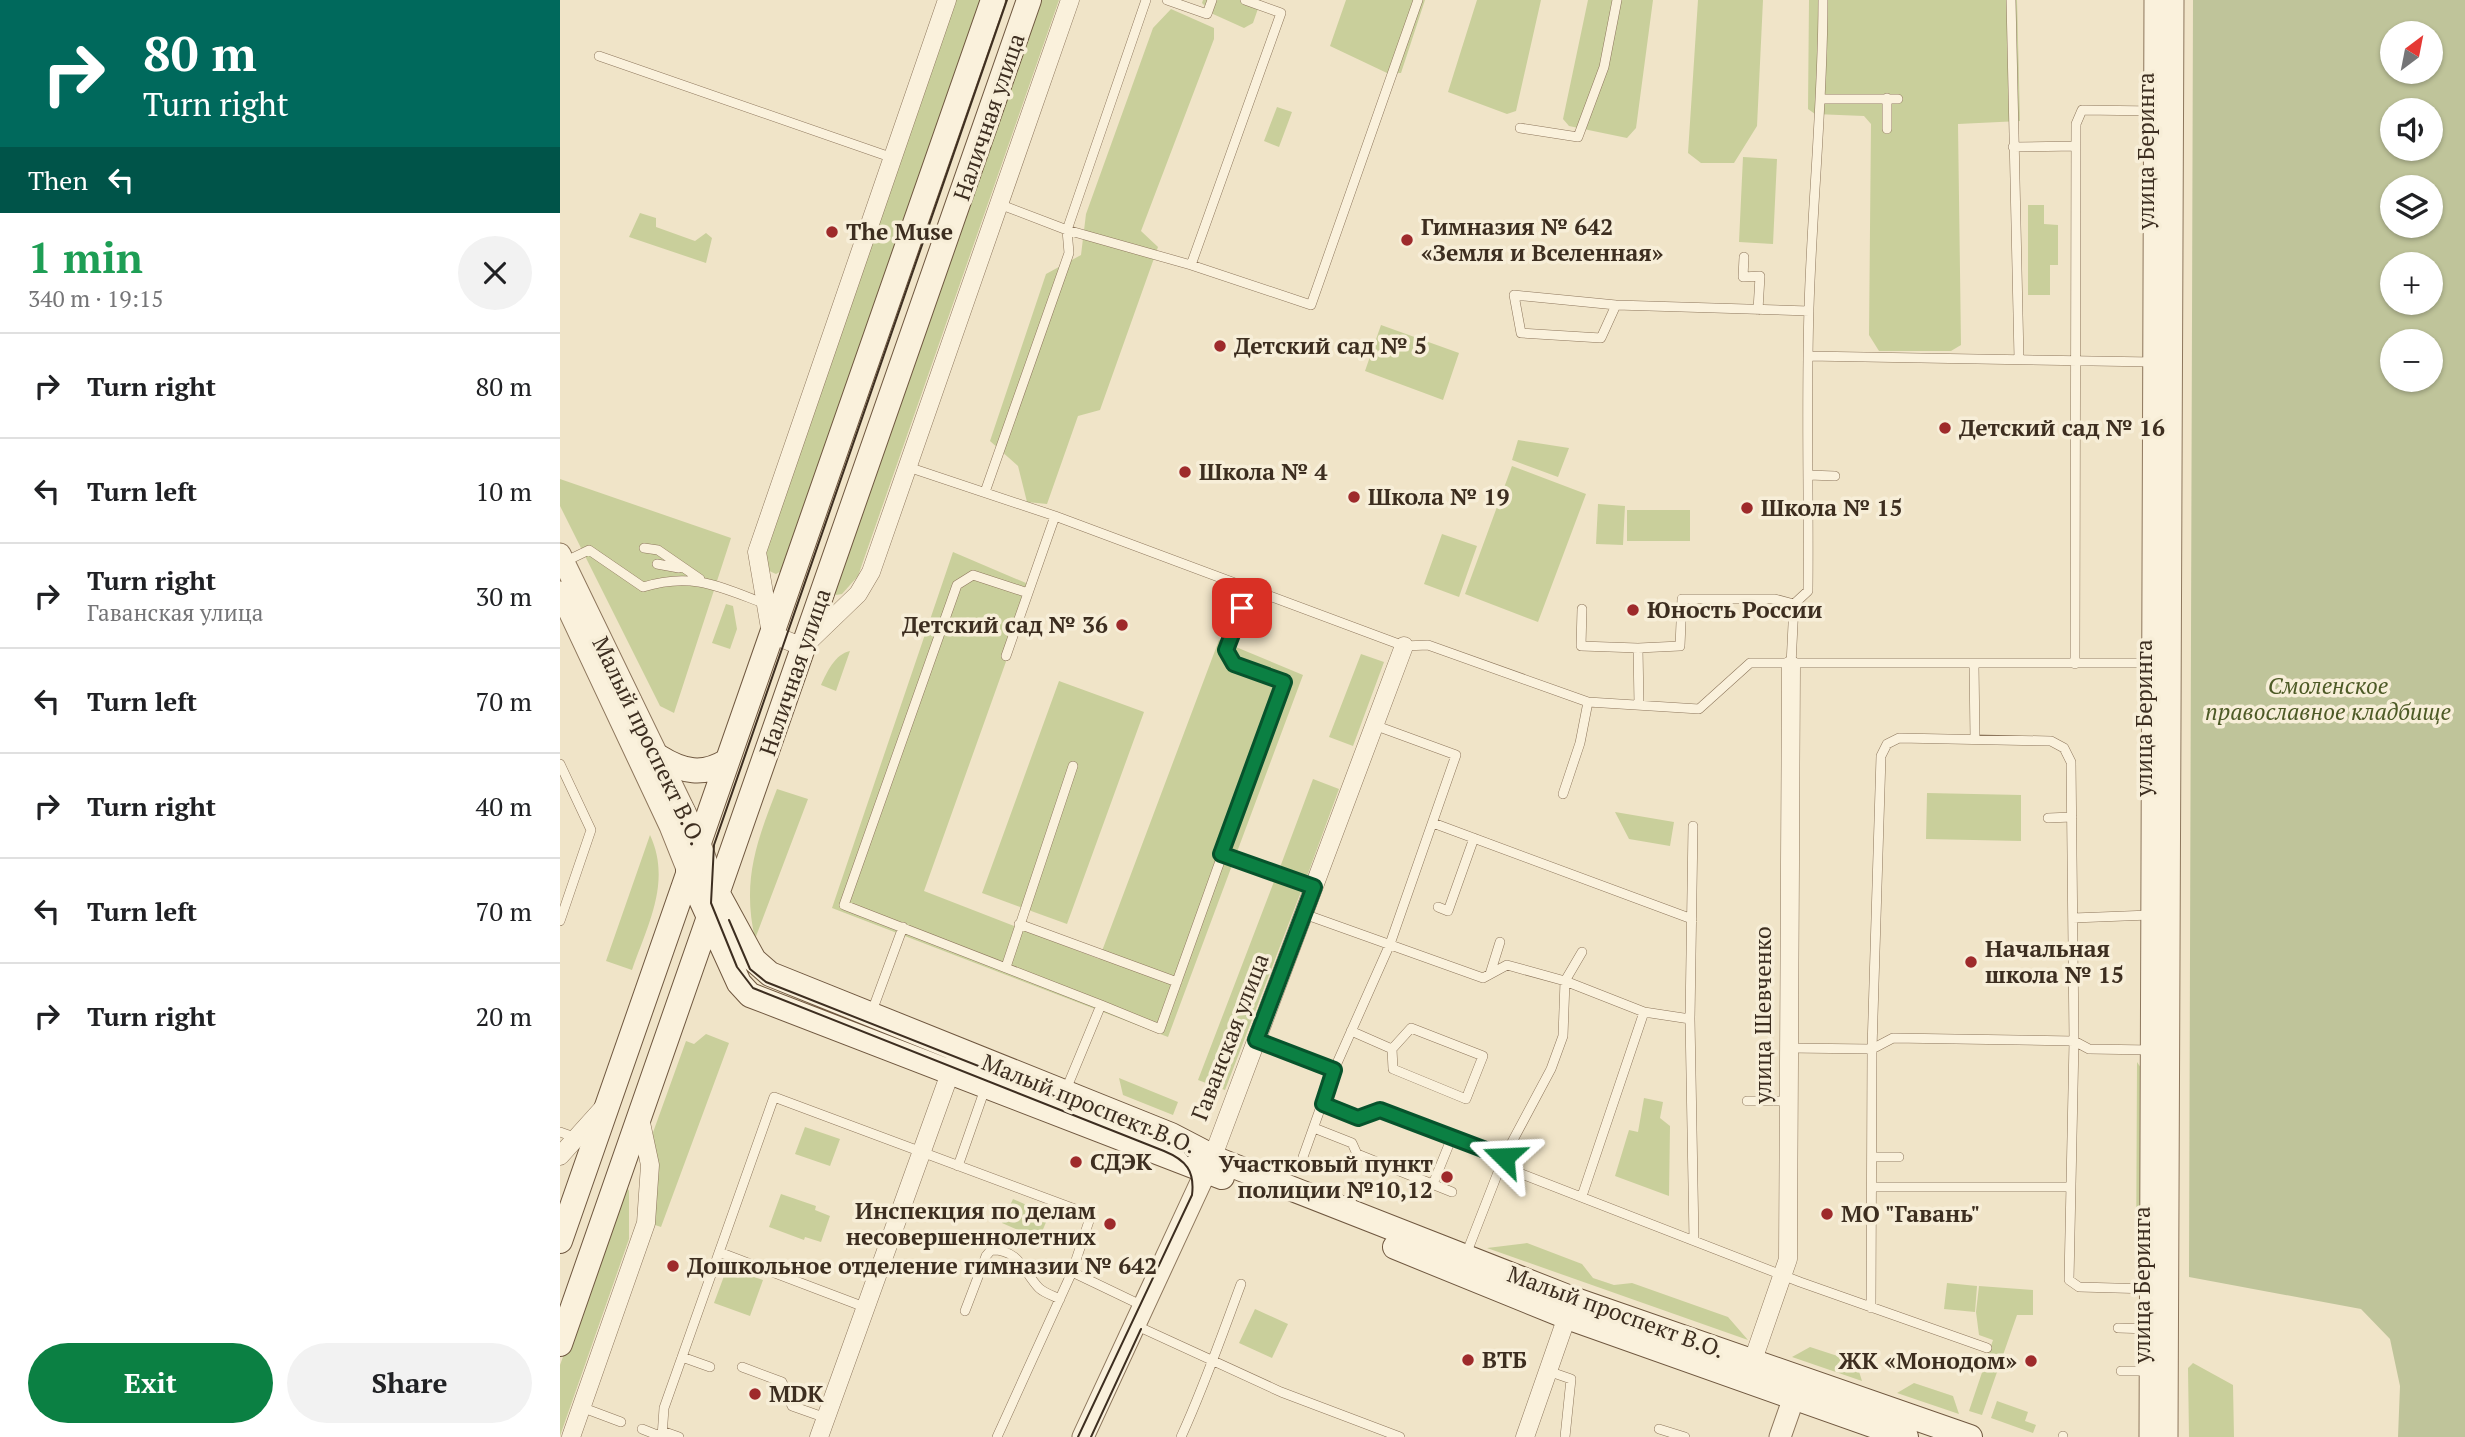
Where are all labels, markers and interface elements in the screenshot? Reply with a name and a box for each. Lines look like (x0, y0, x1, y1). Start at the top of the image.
text: 80 m (143, 20, 257, 85)
north arrow (2380, 21, 2443, 84)
map controls (2380, 21, 2443, 392)
icon: right (28, 28, 119, 119)
street label: Наличная улица (945, 29, 1032, 204)
street label: улица Беринга (2130, 72, 2161, 231)
text: Turn right (143, 83, 289, 125)
button: sound (2380, 98, 2443, 161)
icon: left (102, 161, 140, 199)
text: Then (28, 163, 88, 197)
button: layers (2380, 175, 2443, 238)
place label: Гимназия № 642 «Земля и Вселенная» (1421, 211, 1664, 268)
place label: The Muse (846, 216, 953, 247)
marker: The Muse (824, 224, 840, 240)
text: 1 min (28, 229, 143, 285)
marker: Гимназия № 642 «Земля и Вселенная» (1399, 232, 1415, 248)
button: close (458, 236, 532, 310)
button: + (2380, 252, 2443, 315)
text: 340 m · 19:15 (28, 283, 163, 314)
button: − (2380, 329, 2443, 392)
place label: Детский сад № 5 (1234, 330, 1427, 361)
marker: Детский сад № 5 (1212, 338, 1228, 354)
icon: right (28, 367, 66, 405)
text: Turn right (87, 369, 216, 403)
text: 80 m (476, 369, 532, 403)
place label: Детский сад № 16 (1959, 412, 2165, 443)
marker: Детский сад № 16 (1937, 420, 1953, 436)
place label: Школа № 4 (1199, 456, 1327, 487)
marker: Школа № 4 (1177, 464, 1193, 480)
icon: left (28, 472, 66, 510)
text: Turn left (87, 474, 197, 508)
text: 10 m (476, 474, 532, 508)
place label: Школа № 19 (1368, 481, 1509, 512)
marker: Школа № 19 (1346, 489, 1362, 505)
place label: Школа № 15 (1761, 492, 1902, 523)
marker: Школа № 15 (1739, 500, 1755, 516)
text: Turn right (87, 563, 216, 597)
icon: right (28, 577, 66, 615)
pin (1212, 578, 1272, 638)
text: 30 m (476, 579, 532, 613)
street label: Наличная улица (751, 584, 838, 759)
icon: arrive (1223, 589, 1261, 627)
place label: Юность России (1647, 594, 1822, 625)
text: Гаванская улица (87, 597, 263, 628)
marker: Юность России (1625, 602, 1641, 618)
place label: Детский сад № 36 (902, 609, 1108, 640)
marker: Детский сад № 36 (1114, 617, 1130, 633)
street label: Малый проспект В.О. (585, 631, 713, 850)
street label: улица Беринга (2128, 639, 2159, 798)
park label: Смоленское православное кладбище (2205, 670, 2451, 727)
icon: left (28, 682, 66, 720)
text: Turn left (87, 684, 197, 718)
text: 70 m (476, 684, 532, 718)
icon: right (28, 787, 66, 825)
text: Turn right (87, 789, 216, 823)
text: 40 m (476, 789, 532, 823)
icon: left (28, 892, 66, 930)
text: Turn left (87, 894, 197, 928)
text: 70 m (476, 894, 532, 928)
street label: улица Шевченко (1747, 926, 1778, 1105)
place label: Начальная школа № 15 (1985, 933, 2124, 990)
street label: Гаванская улица (1183, 949, 1276, 1125)
marker: Начальная школа № 15 (1963, 954, 1979, 970)
icon: right (28, 997, 66, 1035)
text: Turn right (87, 999, 216, 1033)
text: 20 m (476, 999, 532, 1033)
street label: Малый проспект В.О. (977, 1046, 1201, 1161)
position arrow (1467, 1120, 1541, 1194)
place label: СДЭК (1090, 1146, 1153, 1177)
place label: Участковый пункт полиции №10,12 (1219, 1148, 1434, 1205)
marker: СДЭК (1068, 1154, 1084, 1170)
marker: Участковый пункт полиции №10,12 (1439, 1169, 1455, 1185)
place label: Инспекция по делам несовершеннолетних (846, 1195, 1096, 1252)
place label: МО "Гавань" (1841, 1198, 1980, 1229)
marker: МО "Гавань" (1819, 1206, 1835, 1222)
street label: улица Беринга (2126, 1206, 2157, 1365)
marker: Инспекция по делам несовершеннолетних (1102, 1216, 1118, 1232)
place label: Дошкольное отделение гимназии № 642 (687, 1250, 1157, 1281)
marker: Дошкольное отделение гимназии № 642 (665, 1258, 681, 1274)
street label: Малый проспект В.О. (1503, 1258, 1729, 1365)
button: Exit (28, 1343, 273, 1423)
button: Share (287, 1343, 532, 1423)
place label: ВТБ (1482, 1344, 1527, 1375)
place label: ЖК «Монодом» (1838, 1345, 2017, 1376)
marker: ВТБ (1460, 1352, 1476, 1368)
marker: ЖК «Монодом» (2023, 1353, 2039, 1369)
place label: MDK (769, 1378, 824, 1409)
marker: MDK (747, 1386, 763, 1402)

